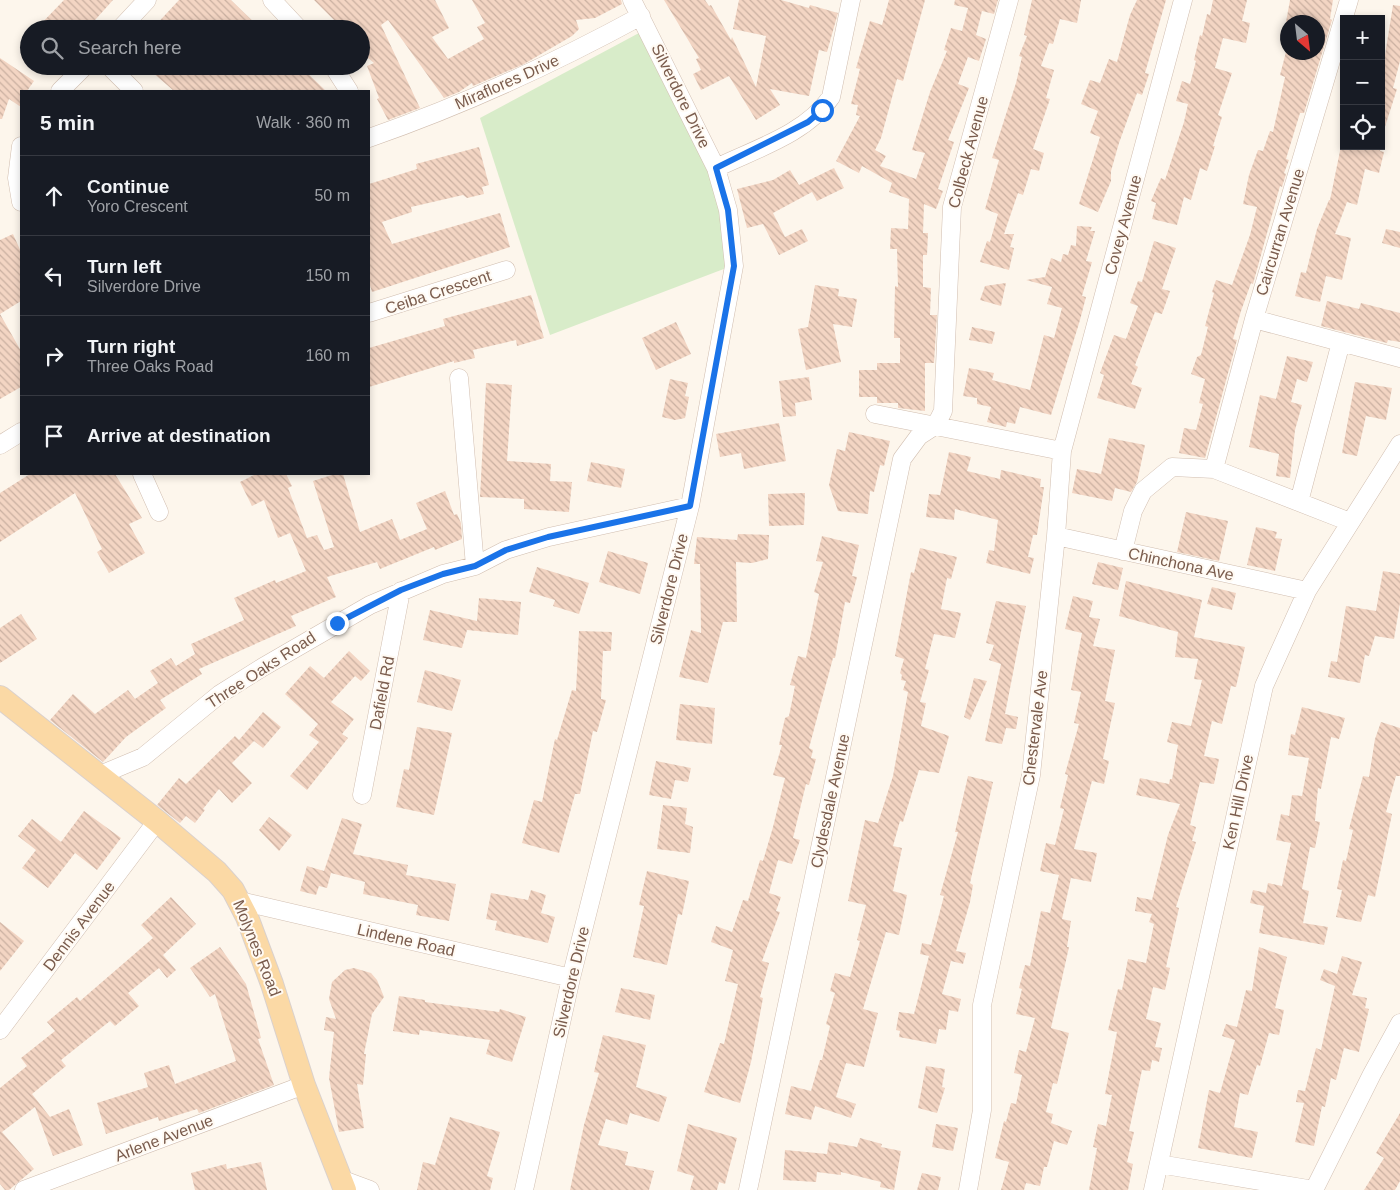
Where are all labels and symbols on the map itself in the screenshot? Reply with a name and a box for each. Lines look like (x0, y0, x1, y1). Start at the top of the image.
north arrow (1280, 15, 1325, 60)
street label: Silverdore Drive (648, 41, 714, 151)
street label: Miraflores Drive (452, 51, 562, 113)
street label: Colbeck Avenue (945, 94, 991, 210)
route start (811, 99, 834, 122)
street label: Caircurran Avenue (1253, 166, 1307, 298)
street label: Covey Avenue (1101, 173, 1145, 277)
street label: Ceiba Crescent (383, 267, 494, 317)
street label: Silverdore Drive (647, 532, 691, 646)
street label: Chinchona Ave (1127, 545, 1235, 583)
route end (326, 612, 349, 635)
street label: Three Oaks Road (203, 628, 319, 712)
street label: Dafield Rd (367, 655, 397, 731)
street label: Chestervale Ave (1019, 669, 1051, 787)
street label: Clydesdale Avenue (807, 732, 853, 870)
street label: Ken Hill Drive (1220, 753, 1256, 851)
street label: Dennis Avenue (40, 878, 118, 974)
street label: Molynes Road (230, 897, 284, 999)
street label: Lindene Road (356, 921, 456, 959)
street label: Silverdore Drive (550, 925, 592, 1039)
street label: Arlene Avenue (113, 1111, 216, 1165)

